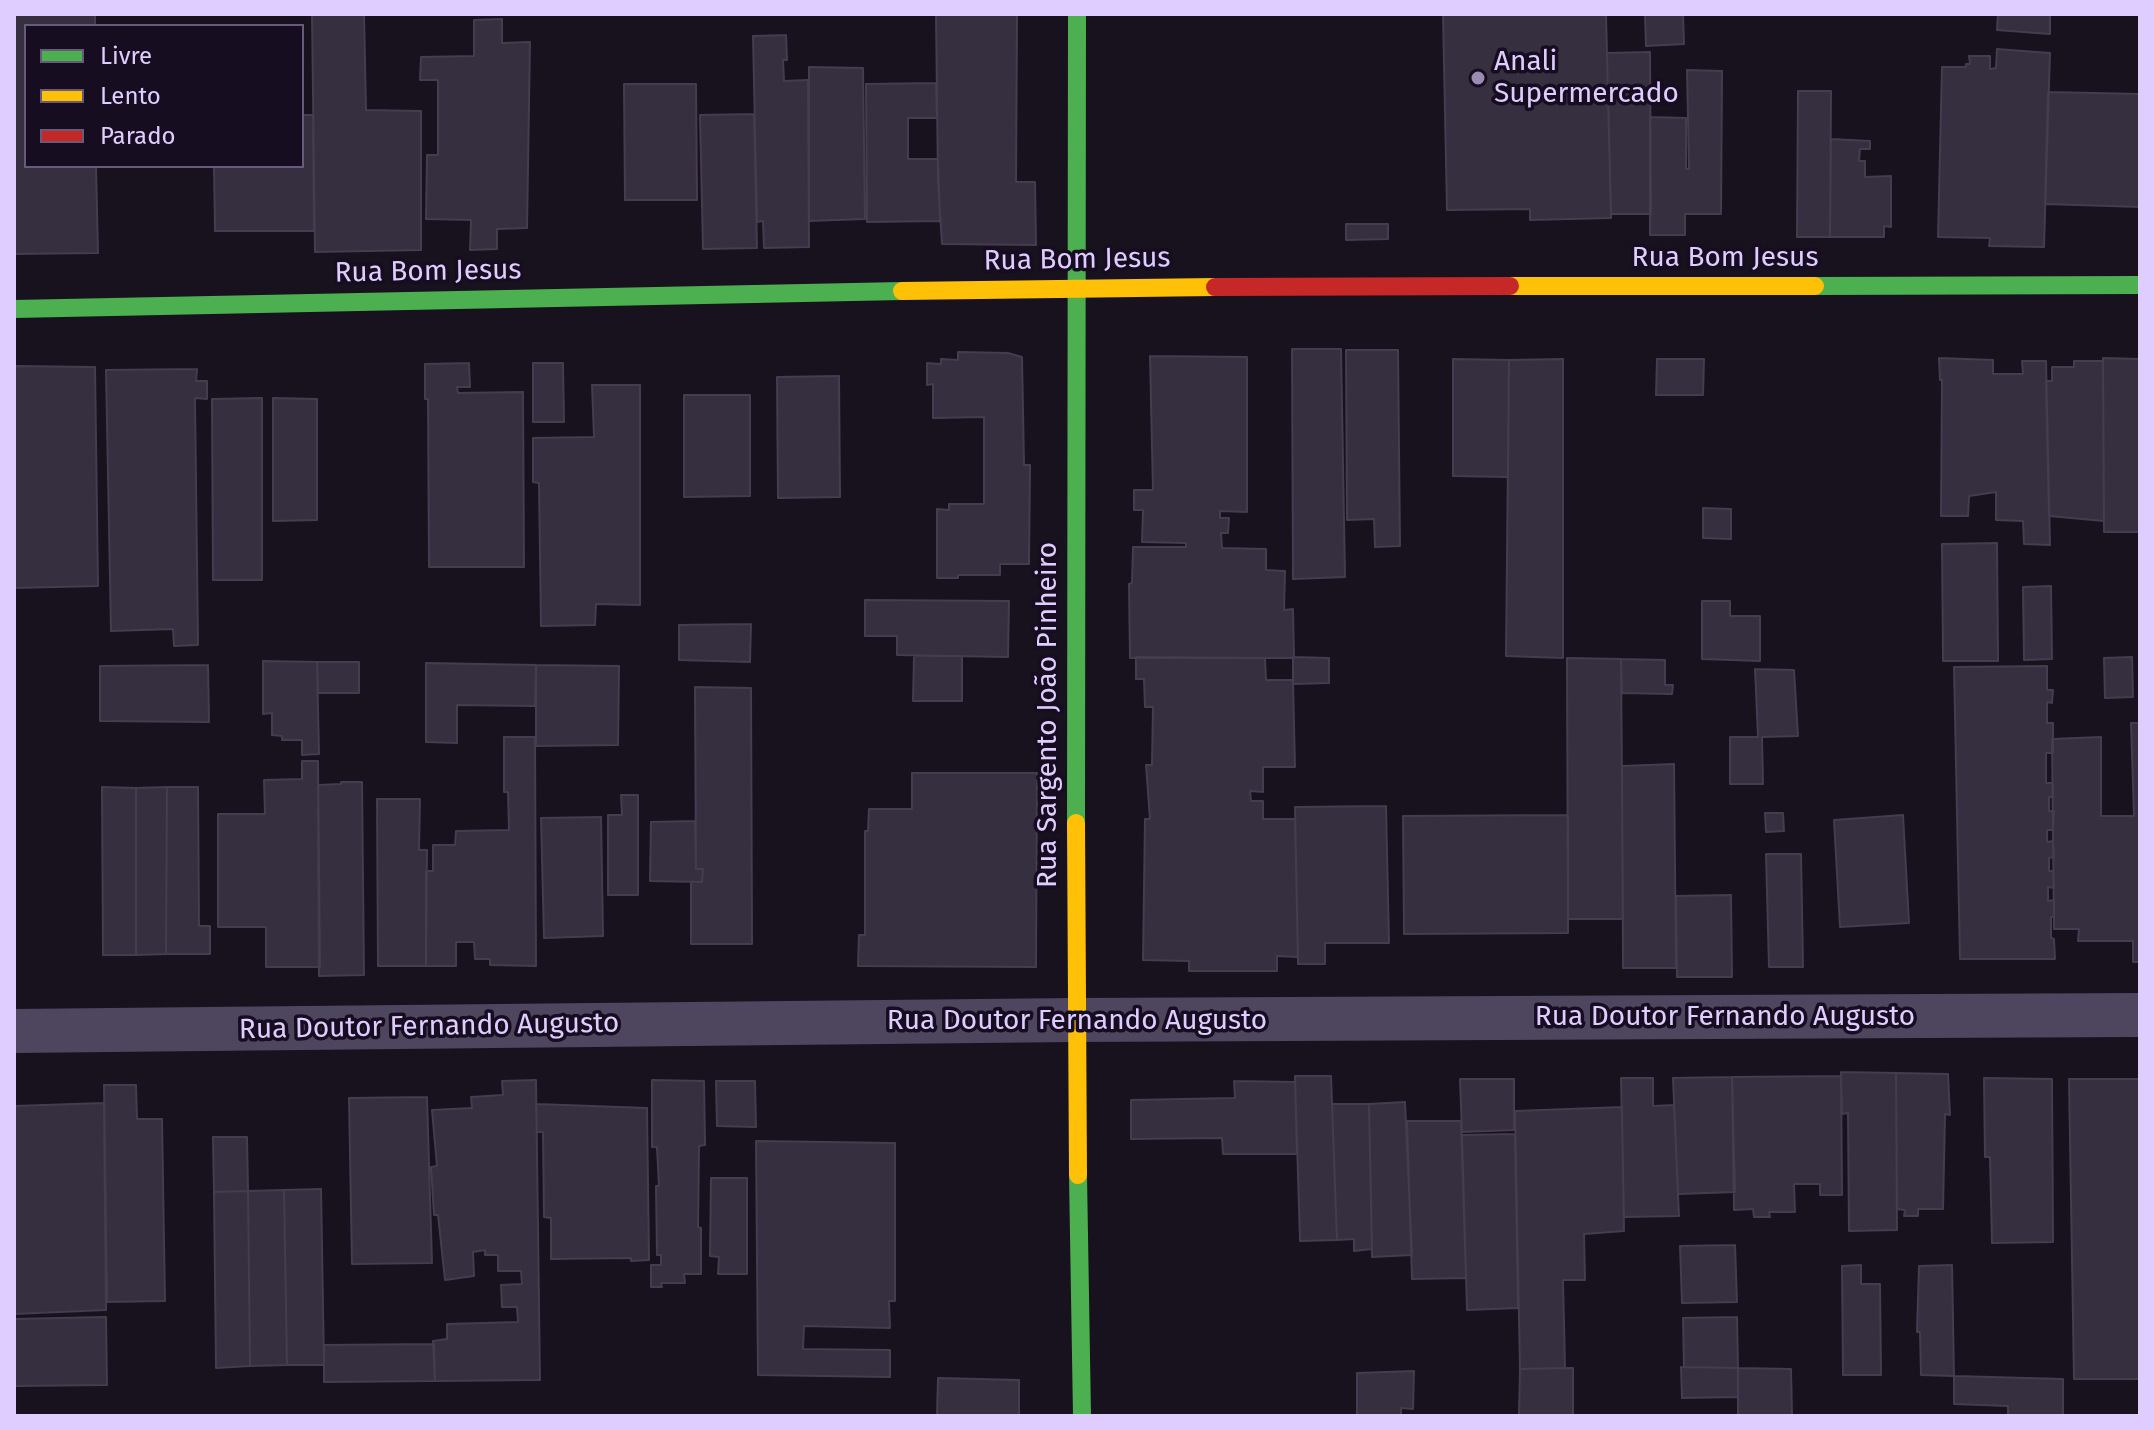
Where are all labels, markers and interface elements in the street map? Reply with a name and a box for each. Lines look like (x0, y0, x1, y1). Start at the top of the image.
legend (24, 24, 304, 168)
text: Livre (100, 42, 152, 70)
place label: Anali Supermercado (1494, 45, 1679, 111)
marker: Anali Supermercado (1469, 69, 1487, 87)
text: Lento (100, 82, 161, 110)
text: Parado (100, 122, 176, 150)
street label: Rua Bom Jesus (1632, 241, 1818, 275)
street label: Rua Bom Jesus (983, 242, 1171, 278)
street label: Rua Bom Jesus (334, 254, 522, 290)
street label: Rua Sargento João Pinheiro (1031, 542, 1065, 888)
street label: Rua Doutor Fernando Augusto (1535, 1000, 1915, 1034)
street label: Rua Doutor Fernando Augusto (887, 1004, 1267, 1038)
street label: Rua Doutor Fernando Augusto (239, 1007, 619, 1047)

